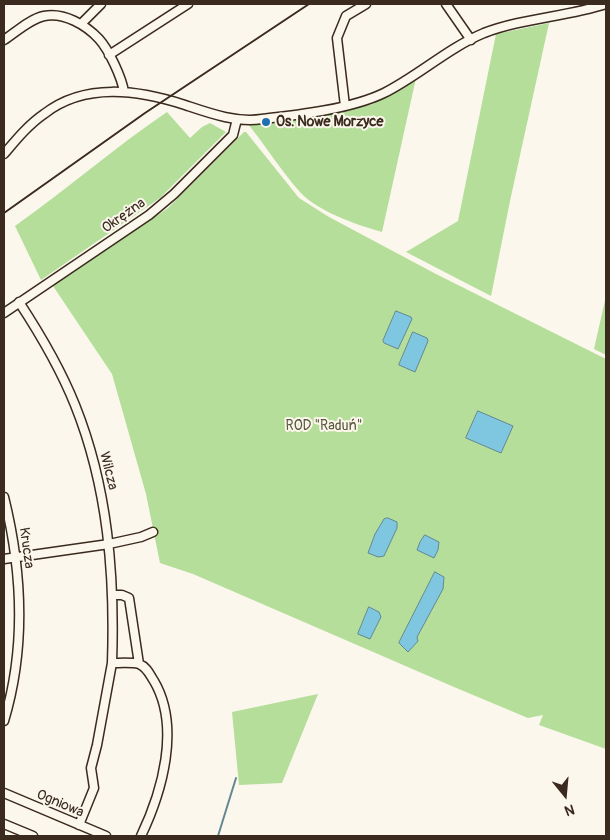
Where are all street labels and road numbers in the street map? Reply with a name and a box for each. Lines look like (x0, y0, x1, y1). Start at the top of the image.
street label: Okrężna (99, 195, 149, 237)
street label: Wilcza (95, 450, 121, 492)
street label: Krucza (15, 526, 37, 570)
street label: Ogniowa (34, 787, 86, 821)

